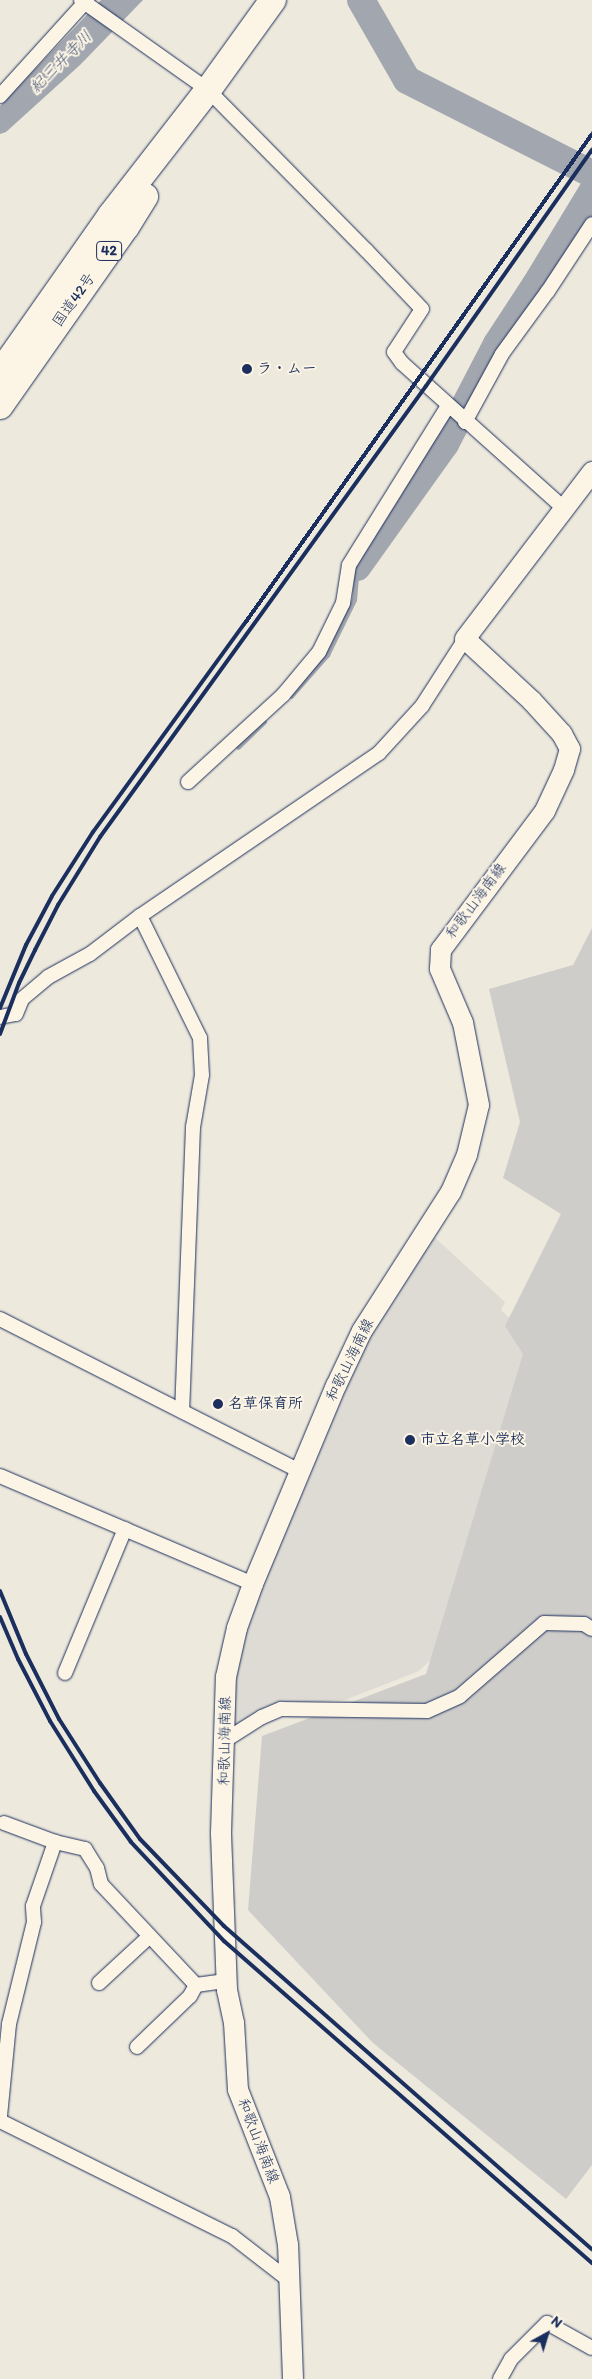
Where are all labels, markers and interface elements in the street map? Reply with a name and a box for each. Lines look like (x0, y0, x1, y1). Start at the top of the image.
water label: 紀三井寺川 (26, 27, 96, 97)
road number: 42 (95, 240, 123, 262)
street label: 国道42号 (49, 269, 99, 331)
place label: ラ・ムー (257, 360, 317, 378)
marker: ラ・ムー (241, 363, 253, 375)
street label: 和歌山海南線 (442, 860, 510, 942)
street label: 和歌山海南線 (322, 1316, 378, 1404)
place label: 名草保育所 (228, 1395, 303, 1413)
marker: 名草保育所 (212, 1398, 224, 1410)
place label: 市立名草小学校 (420, 1431, 525, 1449)
marker: 市立名草小学校 (404, 1434, 416, 1446)
street label: 和歌山海南線 (215, 1696, 235, 1786)
street label: 和歌山海南線 (233, 2096, 283, 2186)
north arrow (522, 2309, 572, 2359)
text: N (548, 2312, 566, 2332)

